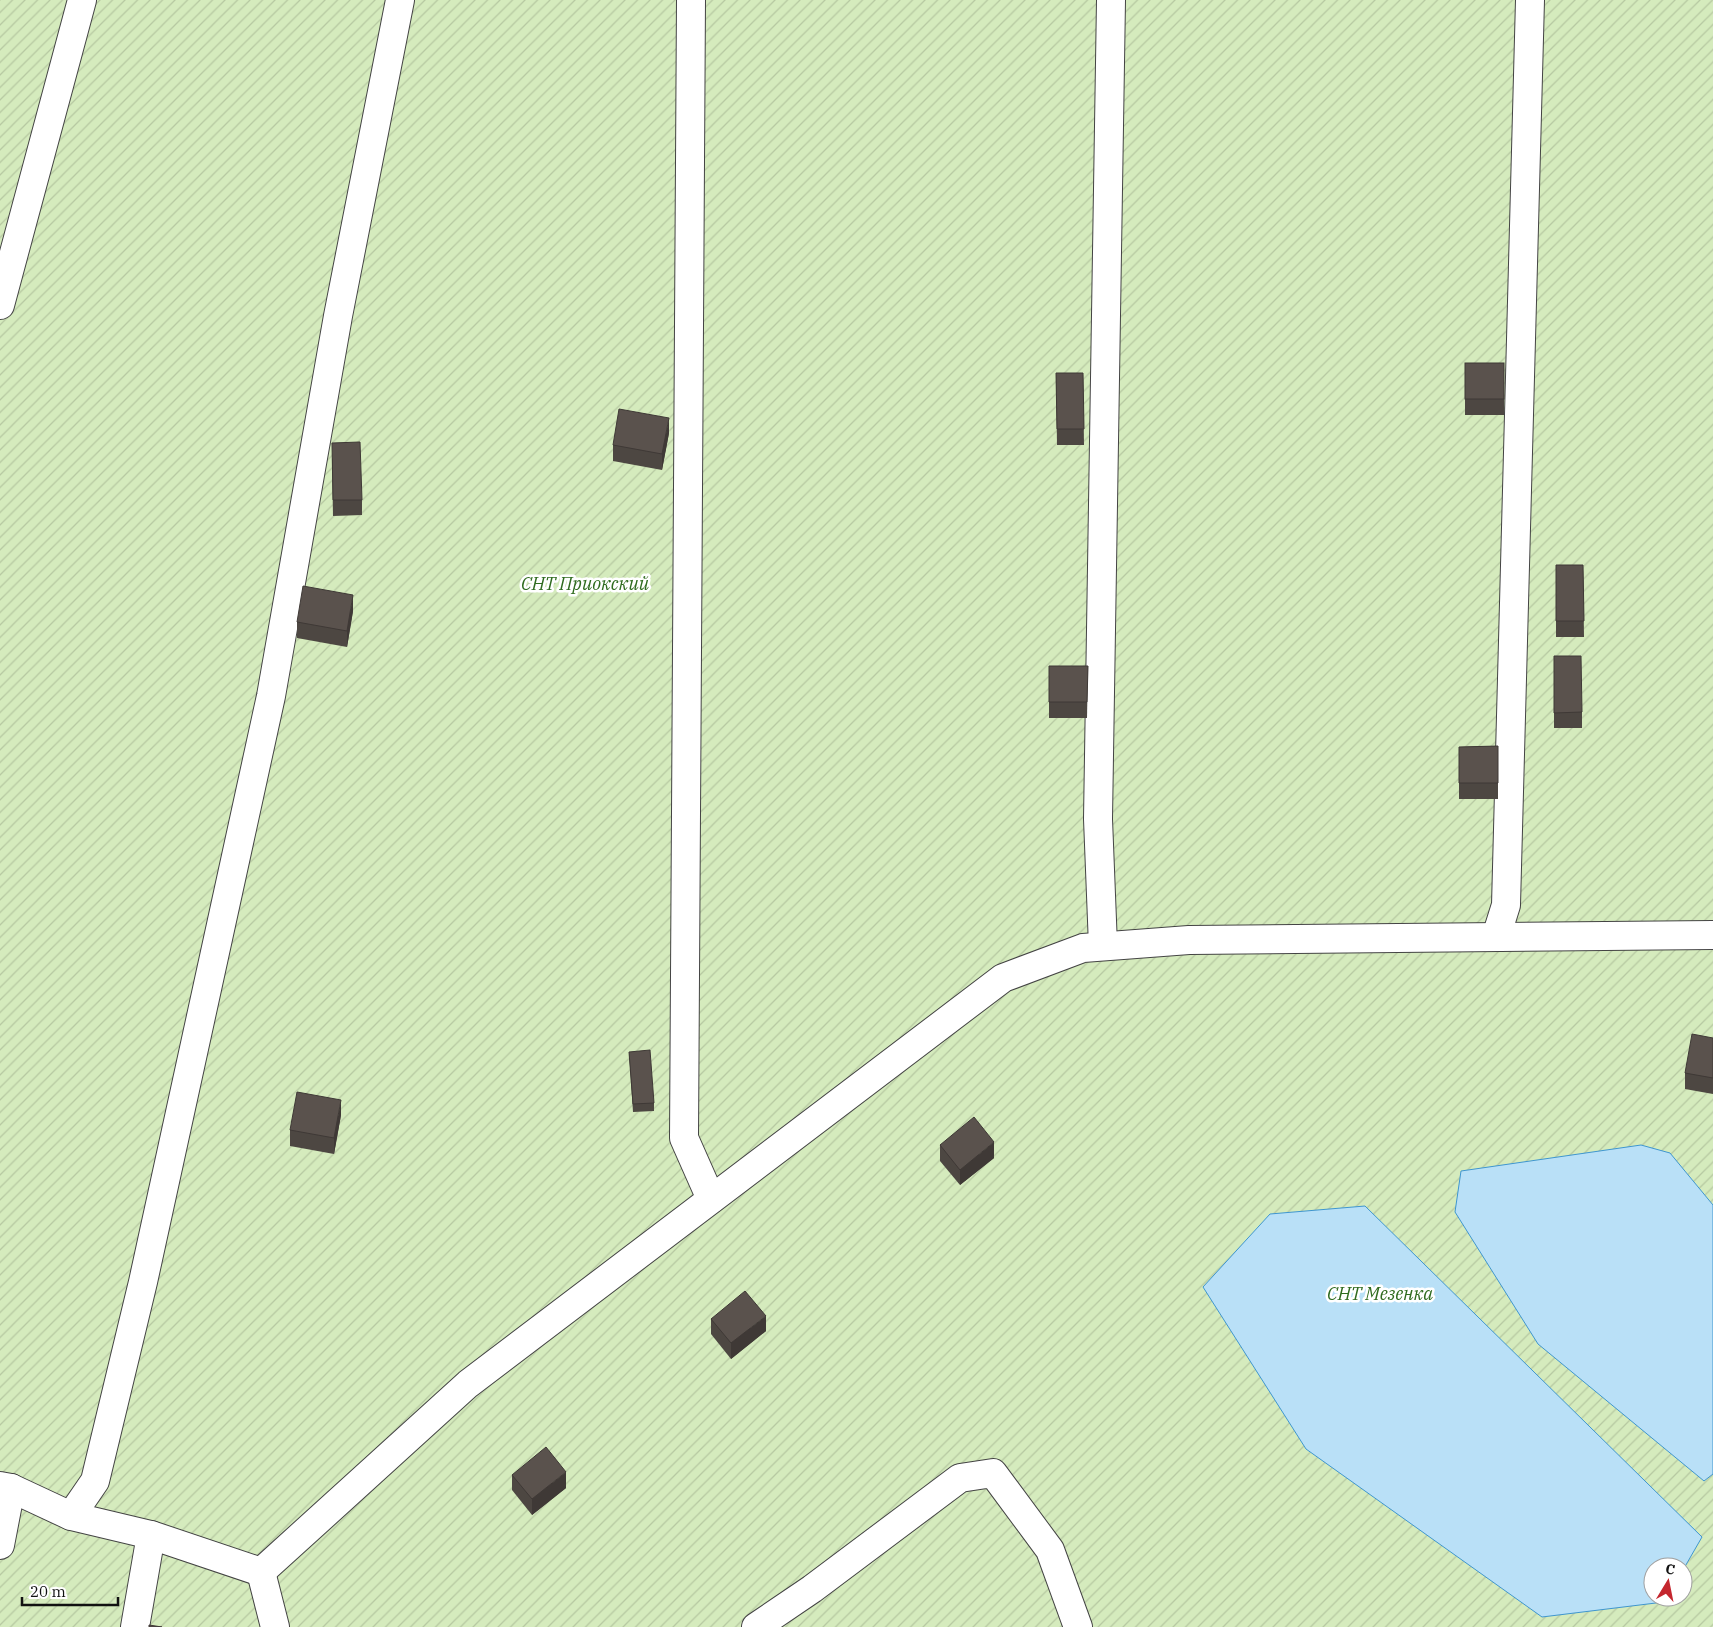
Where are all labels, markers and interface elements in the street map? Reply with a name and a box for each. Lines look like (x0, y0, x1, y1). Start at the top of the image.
park label: СНТ Приокский (521, 572, 650, 595)
park label: СНТ Мезенка (1327, 1282, 1433, 1305)
north arrow (1643, 1557, 1693, 1607)
text: С (1664, 1560, 1676, 1579)
scale bar (22, 1574, 119, 1606)
text: 20 m (30, 1582, 66, 1601)

